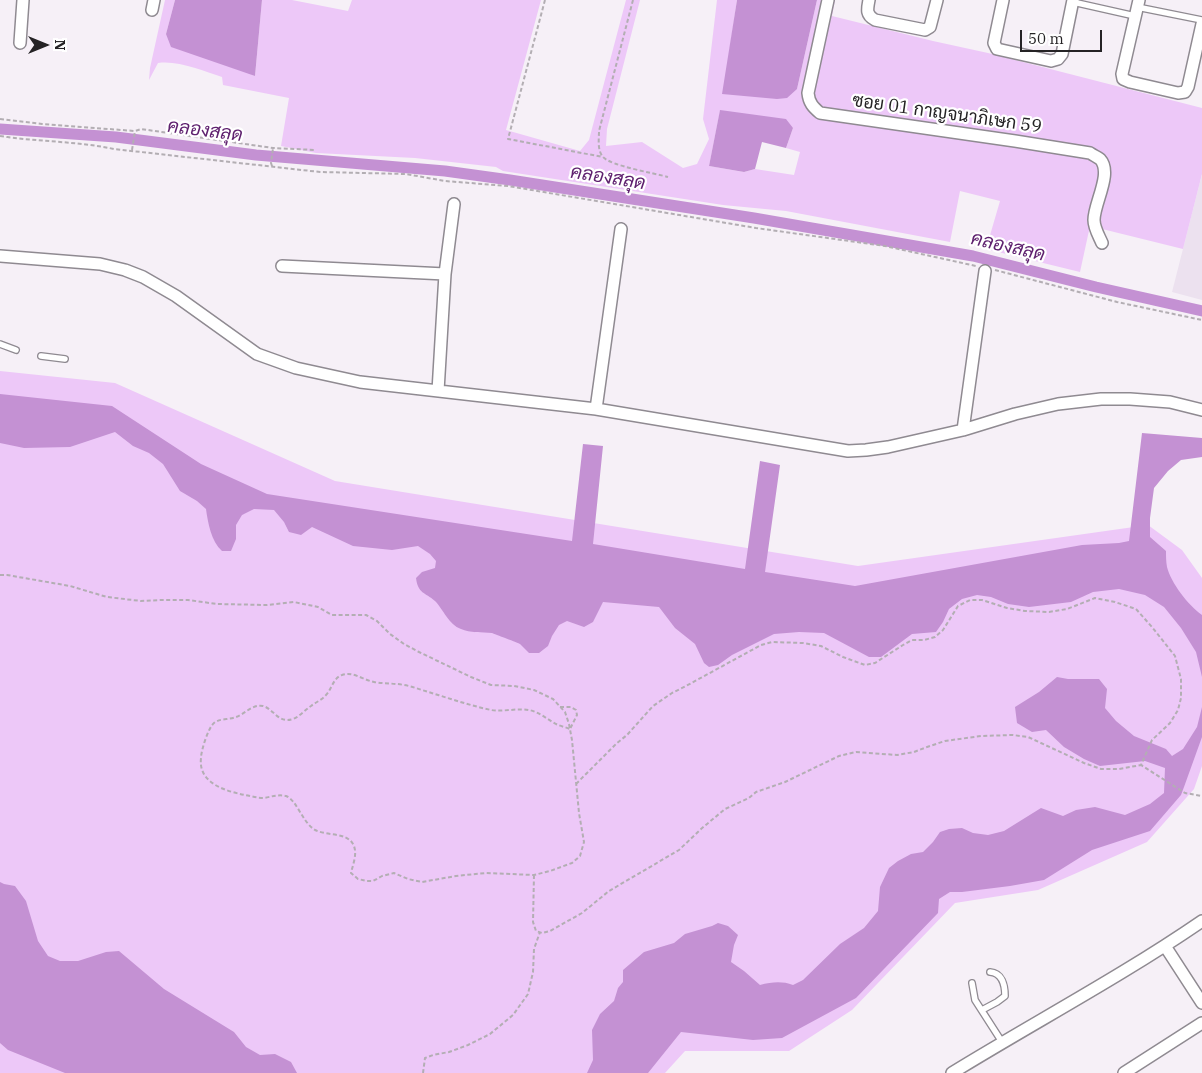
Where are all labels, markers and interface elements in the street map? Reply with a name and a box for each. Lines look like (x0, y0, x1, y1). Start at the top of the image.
north arrow (20, 20, 70, 70)
scale bar (1022, 20, 1104, 52)
text: 50 m (1028, 29, 1064, 48)
text: N (51, 39, 69, 51)
street label: ซอย 01 กาญจนาภิเษก 59 (851, 90, 1043, 138)
water label: คลองสลุด (166, 115, 244, 147)
water label: คลองสลุด (569, 161, 647, 195)
water label: คลองสลุด (969, 227, 1047, 267)

